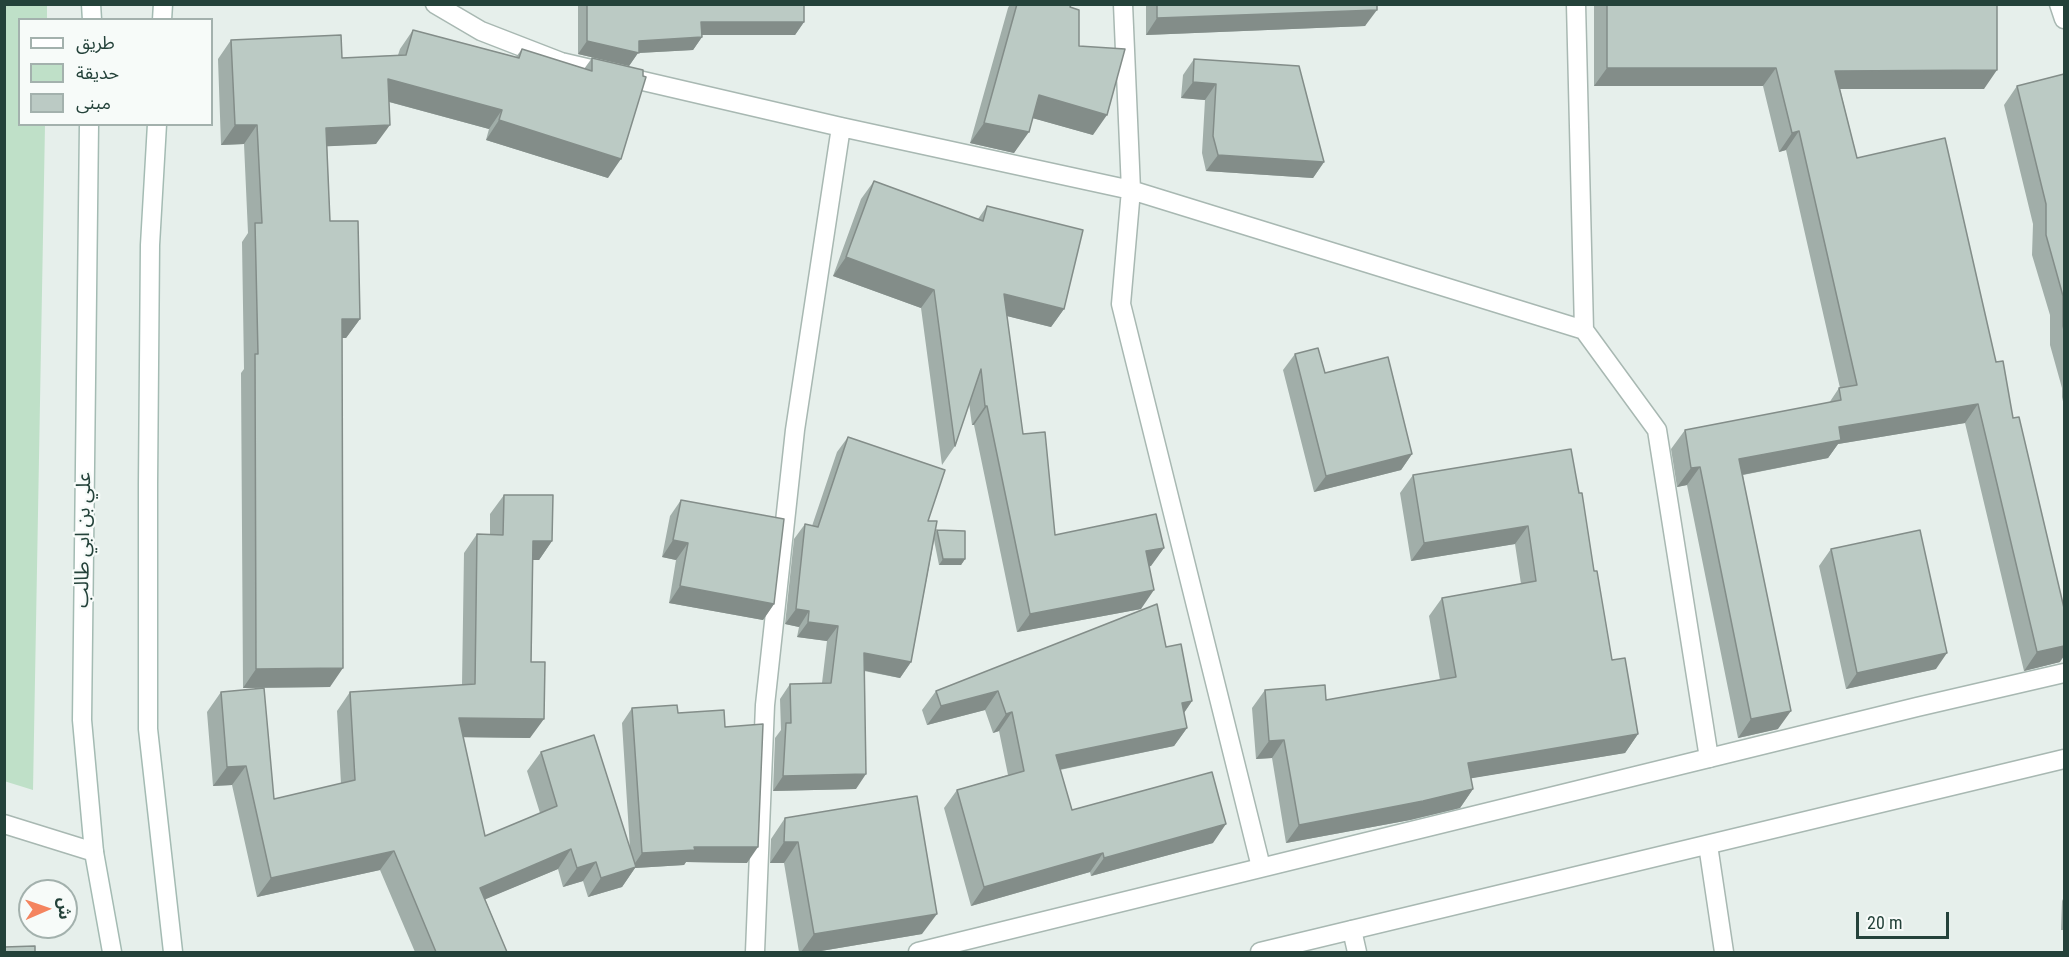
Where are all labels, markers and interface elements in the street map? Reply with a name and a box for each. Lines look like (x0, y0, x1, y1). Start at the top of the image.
legend (18, 18, 213, 126)
text: طريق (76, 32, 115, 53)
text: حديقة (76, 62, 119, 83)
text: مبنى (76, 92, 111, 113)
street label: علي بن ابي طالب (71, 472, 97, 608)
north arrow (18, 879, 78, 939)
text: ش (55, 897, 74, 920)
scale bar (1859, 900, 1952, 938)
text: 20 m (1867, 912, 1902, 933)

